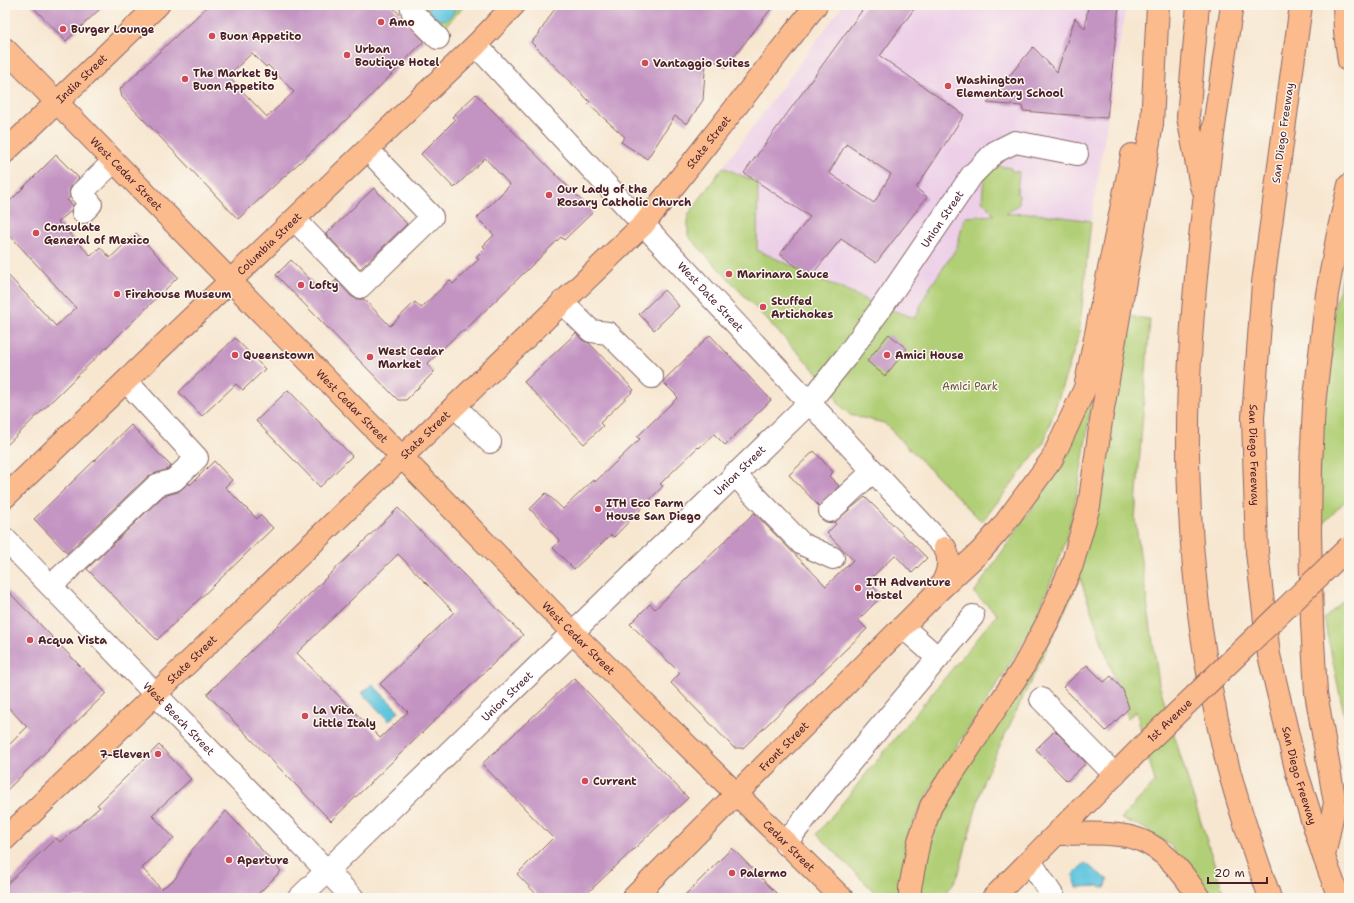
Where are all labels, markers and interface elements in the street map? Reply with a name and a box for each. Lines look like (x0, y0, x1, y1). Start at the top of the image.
place label: Amo (389, 15, 415, 30)
marker: Amo (376, 17, 386, 27)
place label: Burger Lounge (71, 22, 155, 37)
marker: Burger Lounge (58, 24, 68, 34)
place label: Buon Appetito (220, 29, 301, 44)
marker: Buon Appetito (207, 31, 217, 41)
place label: Urban Boutique Hotel (355, 42, 439, 70)
street label: India Street (53, 50, 110, 107)
marker: Urban Boutique Hotel (342, 50, 352, 60)
place label: Vantaggio Suites (653, 56, 750, 71)
marker: Vantaggio Suites (640, 58, 650, 68)
place label: The Market By Buon Appetito (193, 66, 278, 94)
place label: Washington Elementary School (956, 73, 1064, 101)
marker: The Market By Buon Appetito (180, 74, 190, 84)
marker: Washington Elementary School (943, 81, 953, 91)
street label: San Diego Freeway (1269, 82, 1297, 184)
street label: State Street (683, 112, 734, 172)
street label: West Cedar Street (87, 133, 166, 214)
place label: Our Lady of the Rosary Catholic Church (557, 182, 692, 210)
street label: Union Street (917, 187, 967, 251)
marker: Our Lady of the Rosary Catholic Church (544, 190, 554, 200)
street label: Columbia Street (233, 209, 305, 278)
place label: Consulate General of Mexico (44, 220, 149, 248)
marker: Consulate General of Mexico (31, 228, 41, 238)
street label: West Date Street (674, 258, 747, 335)
place label: Marinara Sauce (737, 267, 829, 282)
marker: Marinara Sauce (724, 269, 734, 279)
place label: Lofty (309, 278, 339, 293)
marker: Lofty (296, 280, 306, 290)
place label: Firehouse Museum (125, 287, 231, 302)
marker: Firehouse Museum (112, 289, 122, 299)
place label: Stuffed Artichokes (771, 294, 833, 322)
marker: Stuffed Artichokes (758, 302, 768, 312)
place label: West Cedar Market (378, 344, 444, 372)
place label: Queenstown (243, 348, 315, 363)
place label: Amici House (895, 348, 964, 363)
marker: Queenstown (230, 350, 240, 360)
marker: Amici House (882, 350, 892, 360)
marker: West Cedar Market (365, 352, 375, 362)
street label: West Cedar Street (313, 366, 392, 446)
park label: Amici Park (942, 379, 998, 394)
street label: San Diego Freeway (1245, 404, 1263, 506)
street label: State Street (397, 407, 454, 462)
street label: Union Street (711, 442, 769, 499)
place label: ITH Eco Farm House San Diego (606, 496, 701, 524)
marker: ITH Eco Farm House San Diego (593, 504, 603, 514)
place label: ITH Adventure Hostel (866, 575, 951, 603)
marker: ITH Adventure Hostel (853, 583, 863, 593)
street label: West Cedar Street (539, 598, 618, 678)
street label: State Street (163, 632, 220, 687)
place label: Acqua Vista (38, 633, 108, 648)
marker: Acqua Vista (25, 635, 35, 645)
street label: Union Street (478, 667, 536, 725)
street label: West Beech Street (140, 678, 218, 759)
street label: 1st Avenue (1144, 695, 1195, 746)
place label: La Vita Little Italy (313, 703, 376, 731)
marker: La Vita Little Italy (300, 711, 310, 721)
street label: Front Street (756, 718, 812, 774)
street label: San Diego Freeway (1279, 725, 1321, 827)
place label: 7-Eleven (100, 747, 151, 762)
marker: 7-Eleven (153, 749, 163, 759)
place label: Current (593, 774, 637, 789)
marker: Current (580, 776, 590, 786)
street label: Cedar Street (760, 817, 819, 875)
place label: Aperture (237, 853, 289, 868)
marker: Aperture (224, 855, 234, 865)
scale bar (1208, 859, 1267, 885)
text: 20 m (1214, 865, 1245, 881)
place label: Palermo (740, 866, 787, 881)
marker: Palermo (727, 868, 737, 878)

